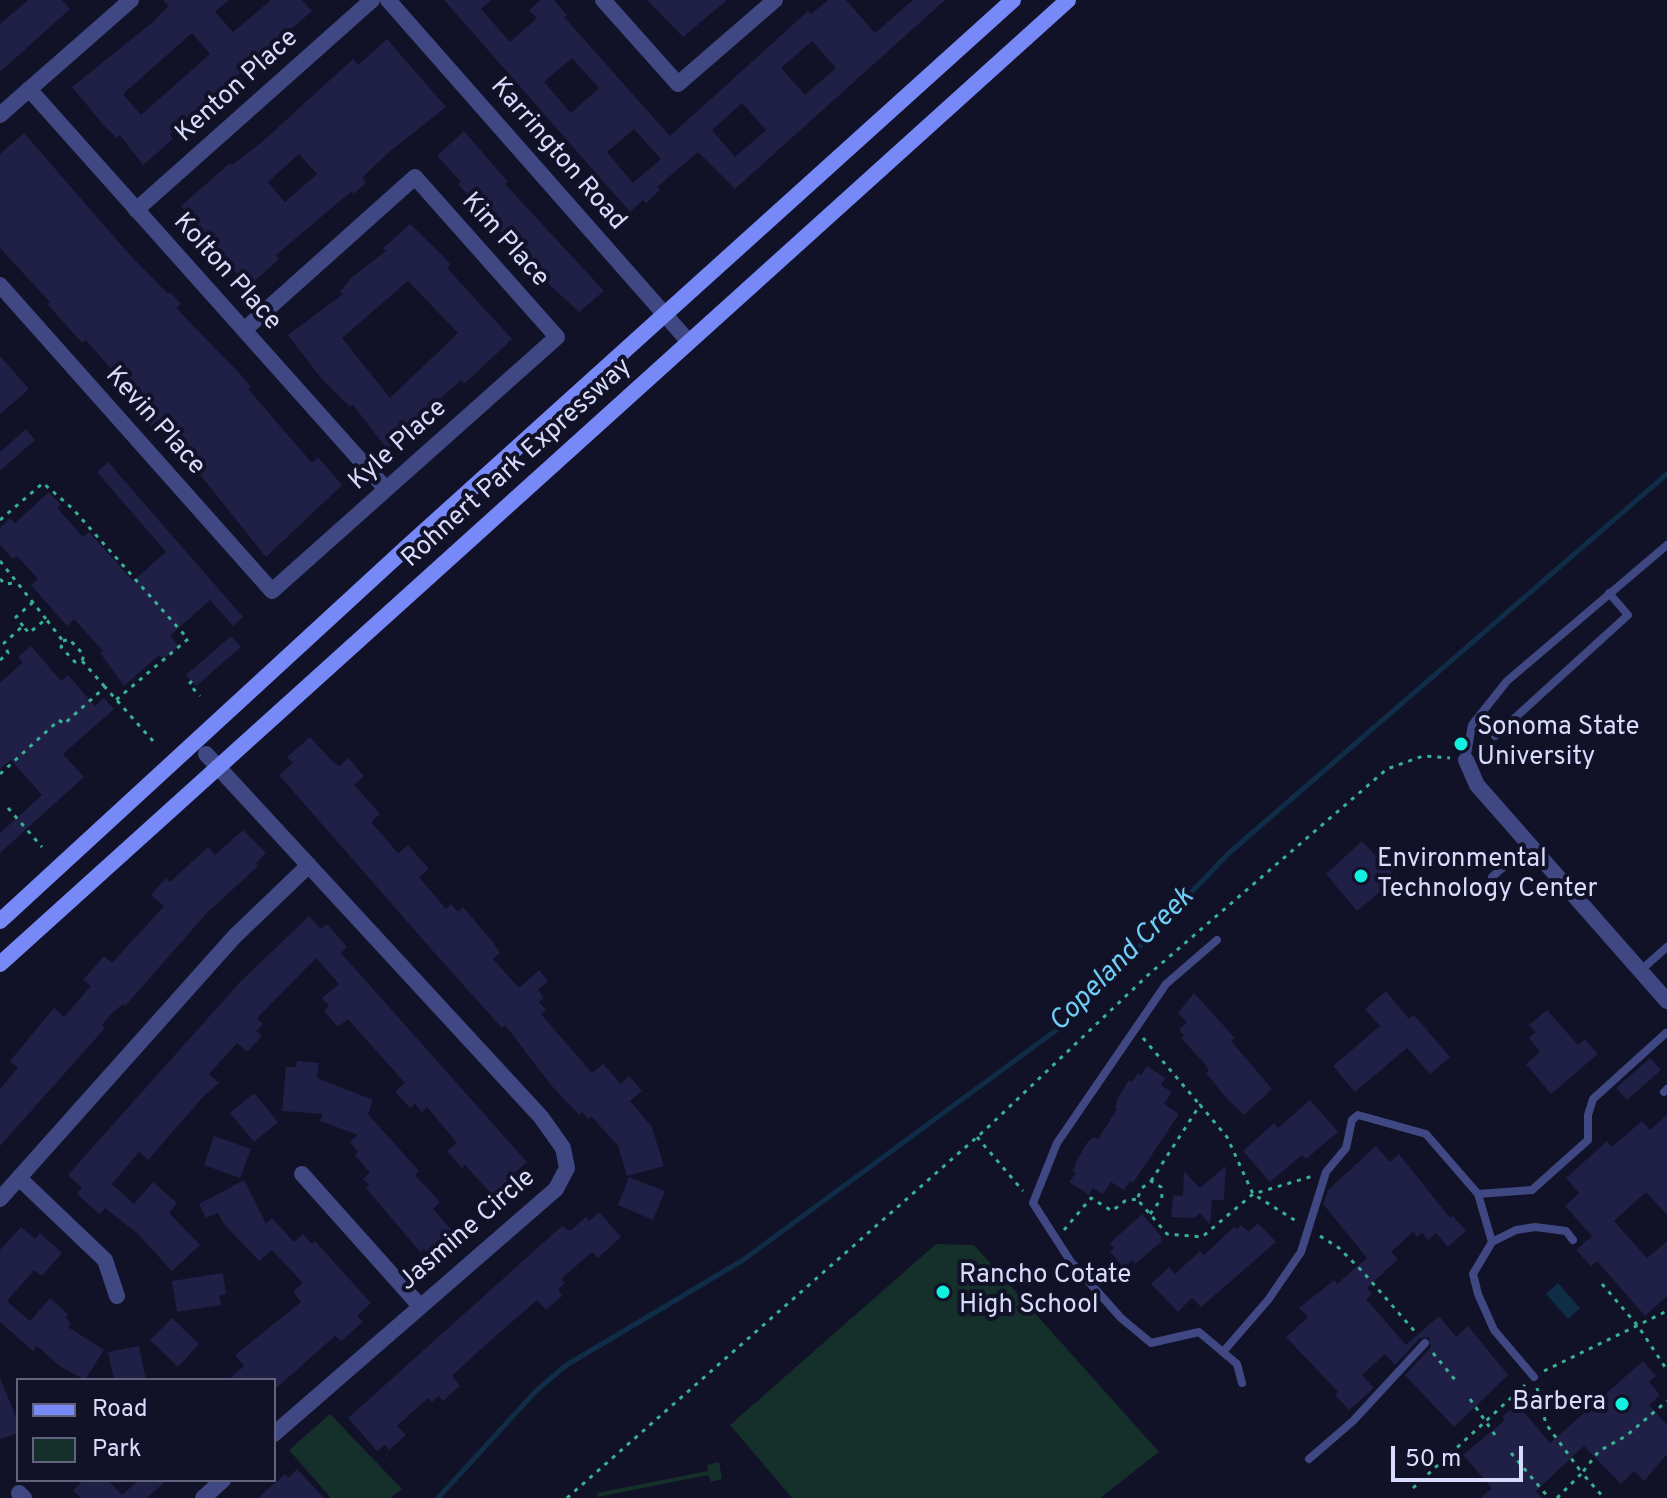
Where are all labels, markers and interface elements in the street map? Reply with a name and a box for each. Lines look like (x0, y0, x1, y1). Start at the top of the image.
street label: Kenton Place (170, 24, 306, 150)
street label: Karrington Road (482, 72, 632, 238)
street label: Kim Place (453, 187, 555, 295)
street label: Kolton Place (165, 208, 287, 338)
street label: Rohnert Park Expressway (397, 353, 639, 575)
street label: Kevin Place (97, 361, 211, 483)
street label: Kyle Place (344, 394, 454, 498)
place label: Sonoma State University (1477, 713, 1640, 774)
marker: Sonoma State University (1452, 735, 1470, 753)
place label: Environmental Technology Center (1377, 845, 1598, 906)
marker: Environmental Technology Center (1352, 867, 1370, 885)
water label: Copeland Creek (1044, 882, 1202, 1040)
street label: Jasmine Circle (393, 1163, 543, 1299)
place label: Rancho Cotate High School (959, 1261, 1131, 1322)
marker: Rancho Cotate High School (934, 1283, 952, 1301)
legend (16, 1378, 276, 1482)
place label: Barbera (1512, 1388, 1606, 1420)
text: Road (92, 1395, 148, 1425)
marker: Barbera (1613, 1395, 1631, 1413)
scale bar (1395, 1430, 1527, 1480)
text: Park (92, 1435, 142, 1465)
text: 50 m (1405, 1445, 1461, 1475)

